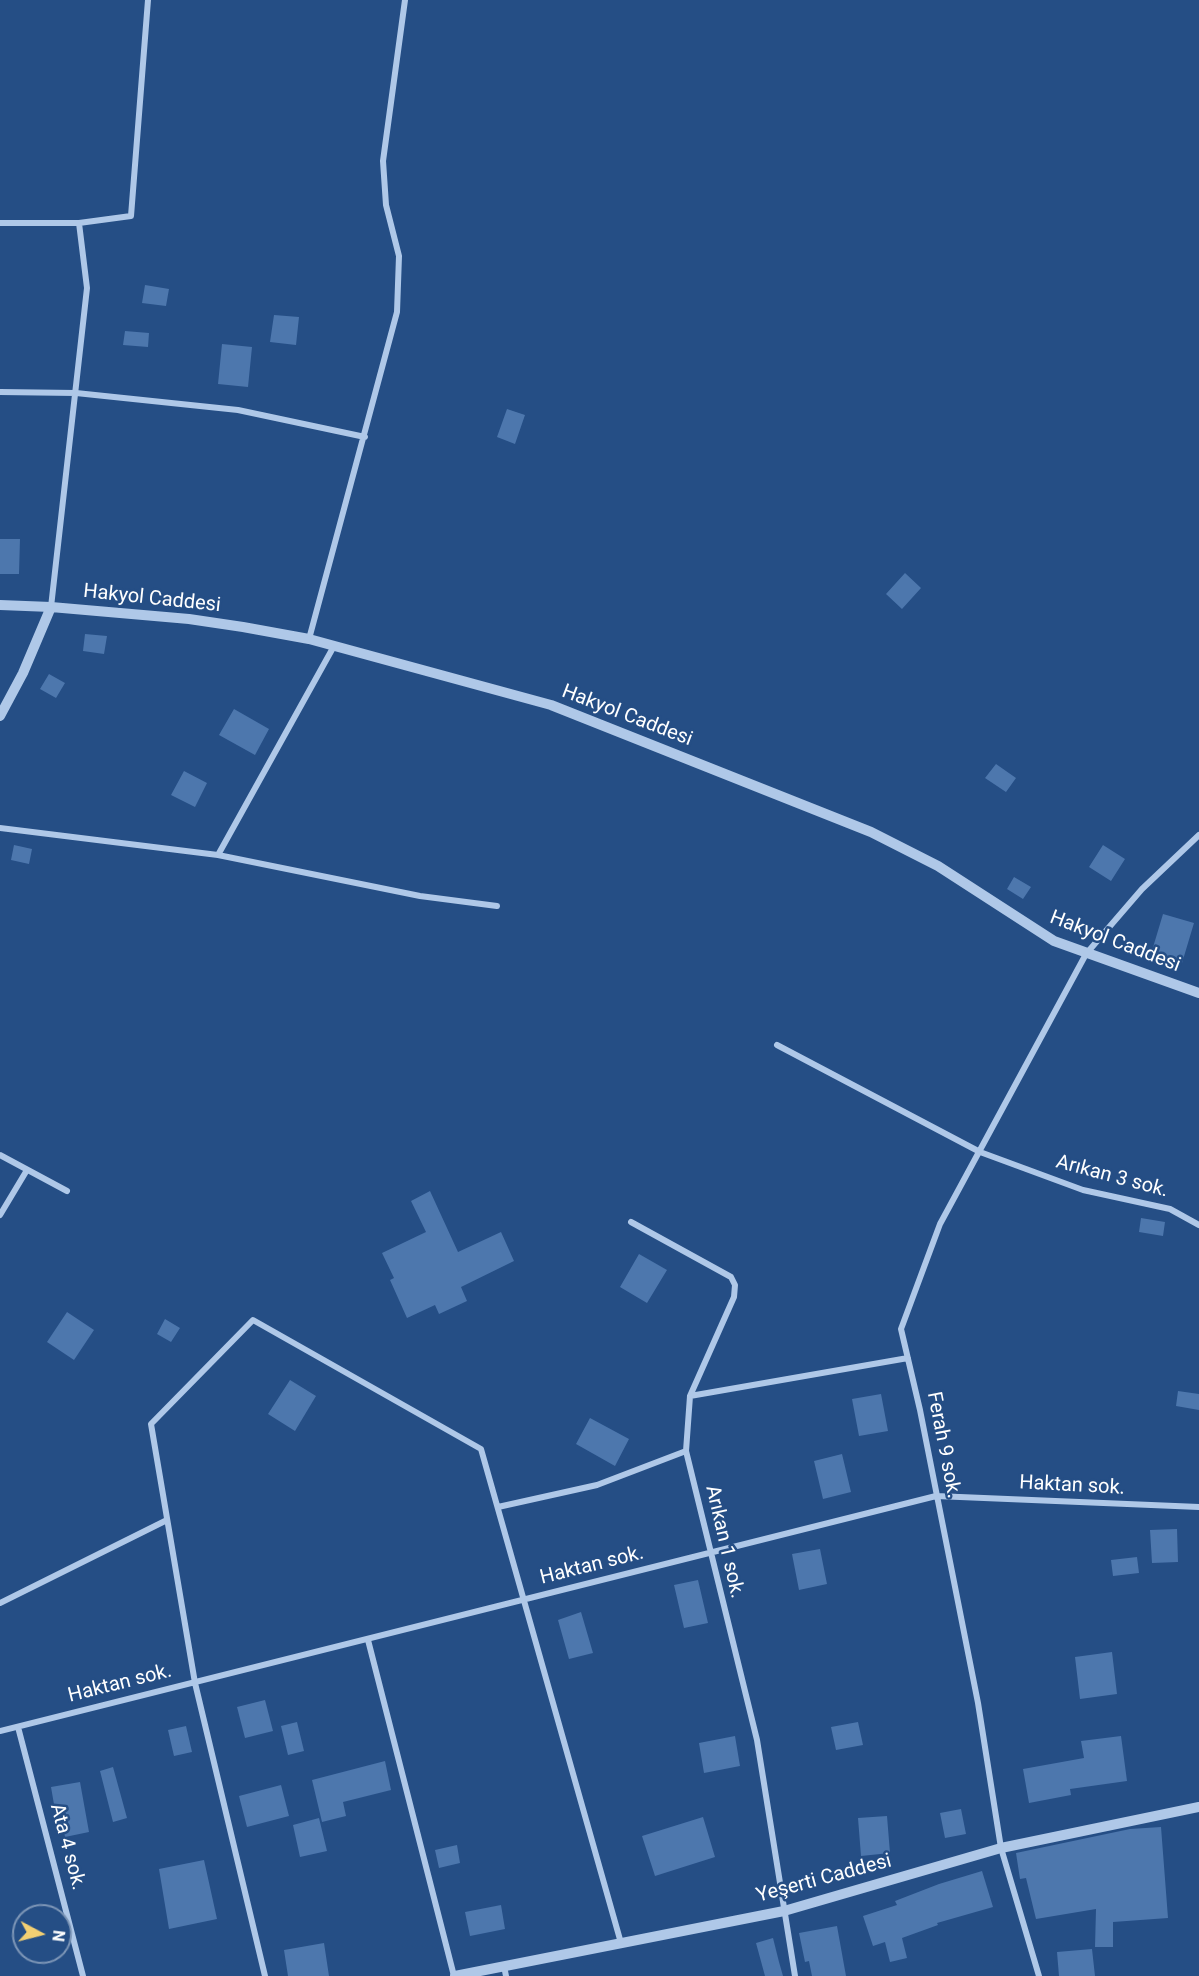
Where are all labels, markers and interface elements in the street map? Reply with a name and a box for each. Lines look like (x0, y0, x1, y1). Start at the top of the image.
street label: Hakyol Caddesi (82, 580, 222, 618)
street label: Hakyol Caddesi (558, 680, 696, 752)
street label: Hakyol Caddesi (1046, 906, 1184, 978)
street label: Arıkan 3 sok. (1053, 1151, 1171, 1203)
street label: Ferah 9 sok. (921, 1390, 965, 1500)
street label: Haktan sok. (1019, 1471, 1125, 1501)
street label: Arıkan 1 sok. (699, 1483, 749, 1601)
street label: Haktan sok. (538, 1542, 646, 1590)
street label: Haktan sok. (66, 1660, 174, 1708)
street label: Ata 4 sok. (44, 1801, 90, 1893)
street label: Yeşerti Caddesi (754, 1849, 894, 1909)
north arrow (12, 1904, 72, 1964)
text: N (48, 1929, 68, 1943)

